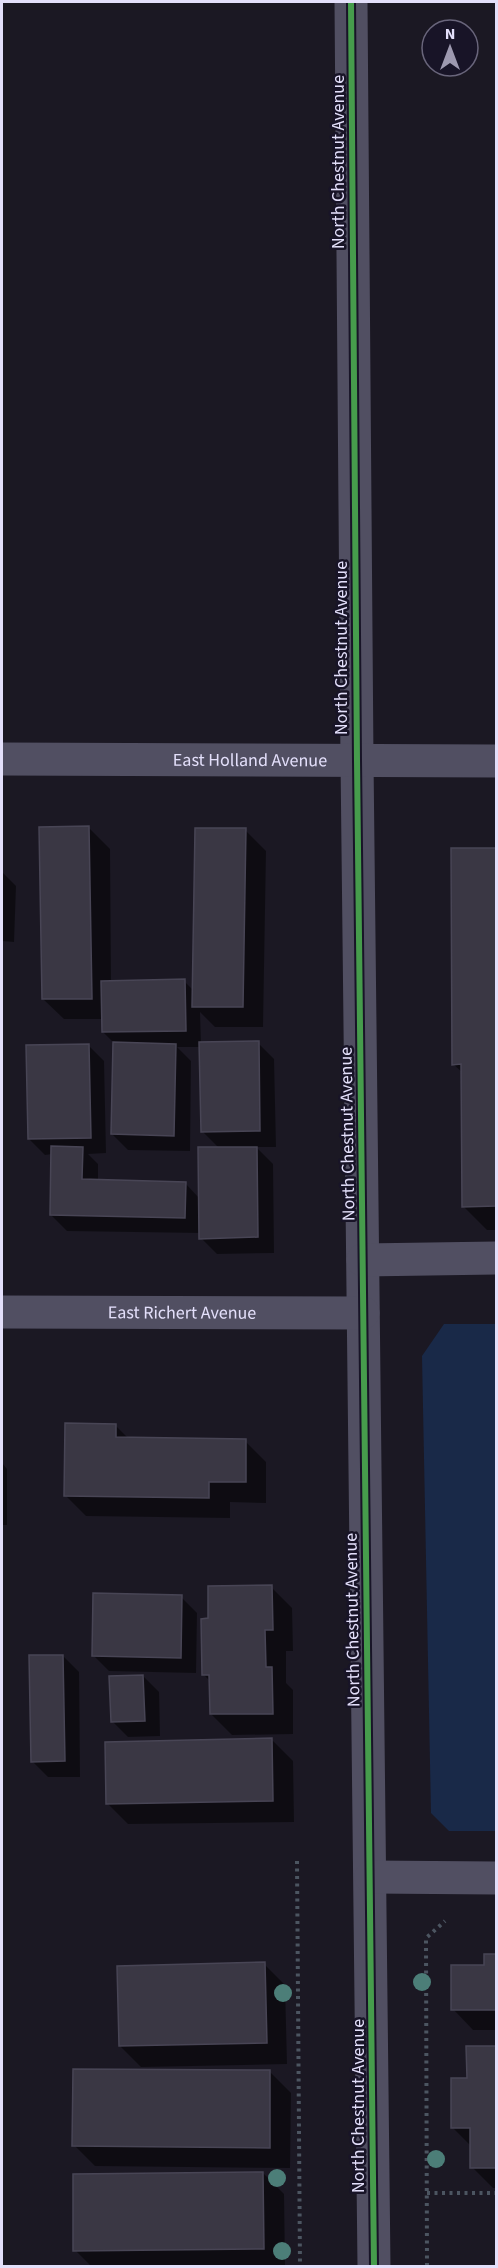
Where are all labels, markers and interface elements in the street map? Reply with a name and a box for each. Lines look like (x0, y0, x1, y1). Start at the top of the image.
north arrow (420, 18, 480, 78)
text: N (445, 23, 455, 45)
street label: North Chestnut Avenue (326, 75, 351, 249)
street label: North Chestnut Avenue (329, 561, 354, 735)
street label: East Holland Avenue (173, 748, 327, 773)
street label: North Chestnut Avenue (333, 1047, 362, 1221)
street label: East Richert Avenue (108, 1300, 256, 1326)
street label: North Chestnut Avenue (338, 1533, 367, 1707)
street label: North Chestnut Avenue (346, 2019, 371, 2193)

